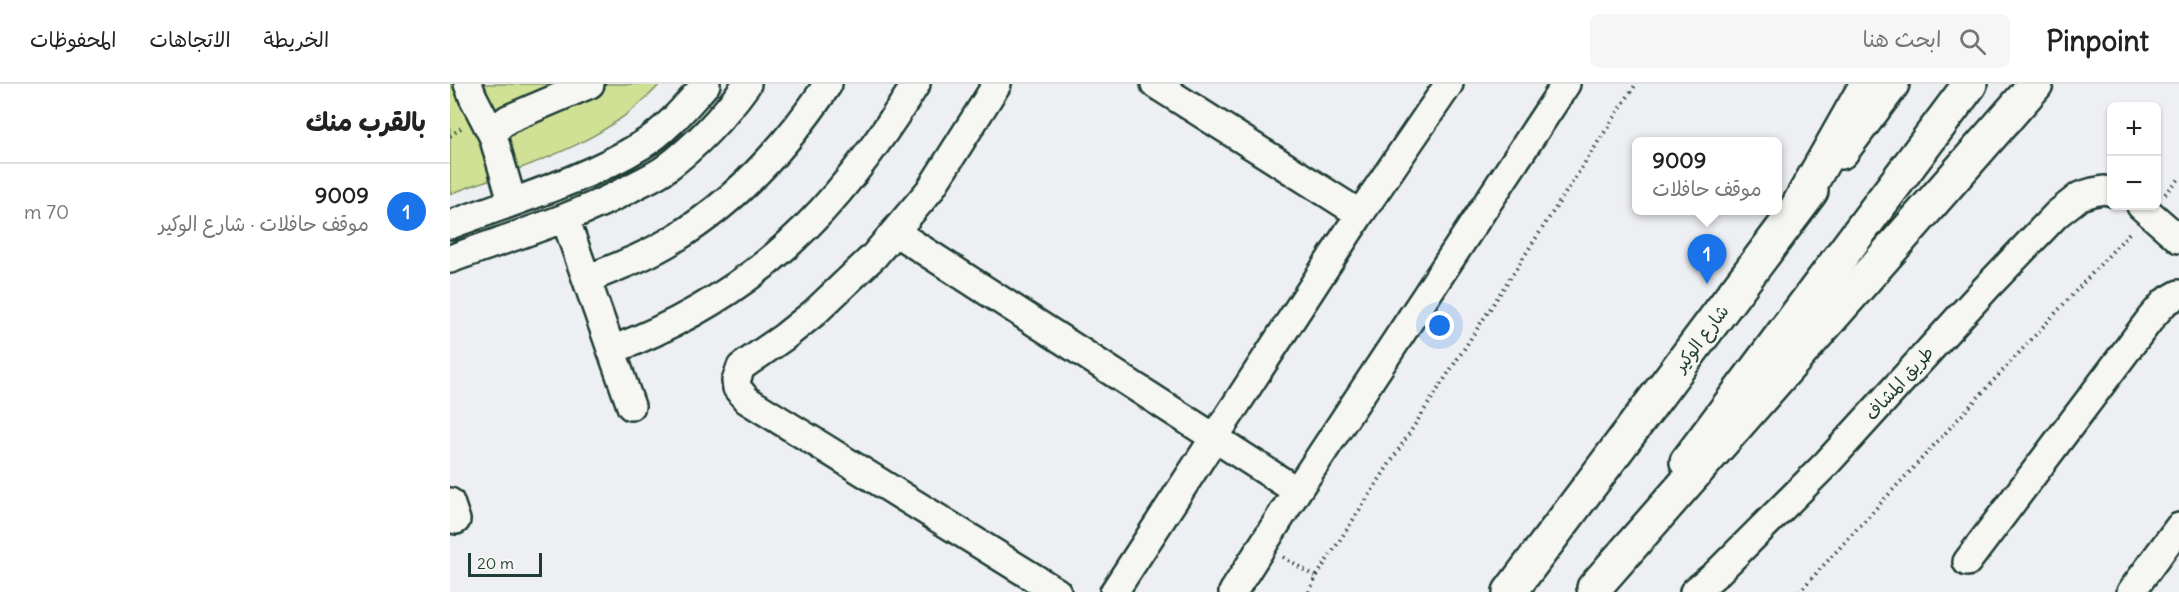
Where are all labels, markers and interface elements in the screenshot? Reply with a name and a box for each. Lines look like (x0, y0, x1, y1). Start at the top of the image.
search box (1590, 14, 2010, 68)
text: Pinpoint (2046, 23, 2149, 59)
text: ابحث هنا (1863, 25, 1941, 53)
icon: search (1956, 25, 1989, 58)
text: المحفوظات (30, 26, 116, 53)
text: الاتجاهات (149, 26, 231, 53)
text: الخريطة (264, 26, 329, 53)
map controls (2107, 102, 2161, 210)
button: + (2107, 102, 2161, 156)
text: بالقرب منك (306, 105, 426, 138)
popup (1632, 137, 1782, 215)
text: 9009 (1652, 146, 1707, 174)
button: − (2107, 156, 2161, 210)
text: موقف حافلات (1652, 176, 1762, 201)
text: 9009 (315, 181, 369, 209)
text: 70 m (24, 199, 69, 224)
text: 1 (403, 199, 410, 224)
text: موقف حافلات · شارع الوكير (159, 211, 369, 236)
pin: 1 (1688, 234, 1726, 284)
street label: شارع الوكير (1667, 300, 1734, 378)
your location (1425, 311, 1454, 340)
street label: طريق المشاف (1860, 341, 1938, 425)
scale bar (468, 550, 542, 578)
text: 20 m (477, 553, 514, 573)

